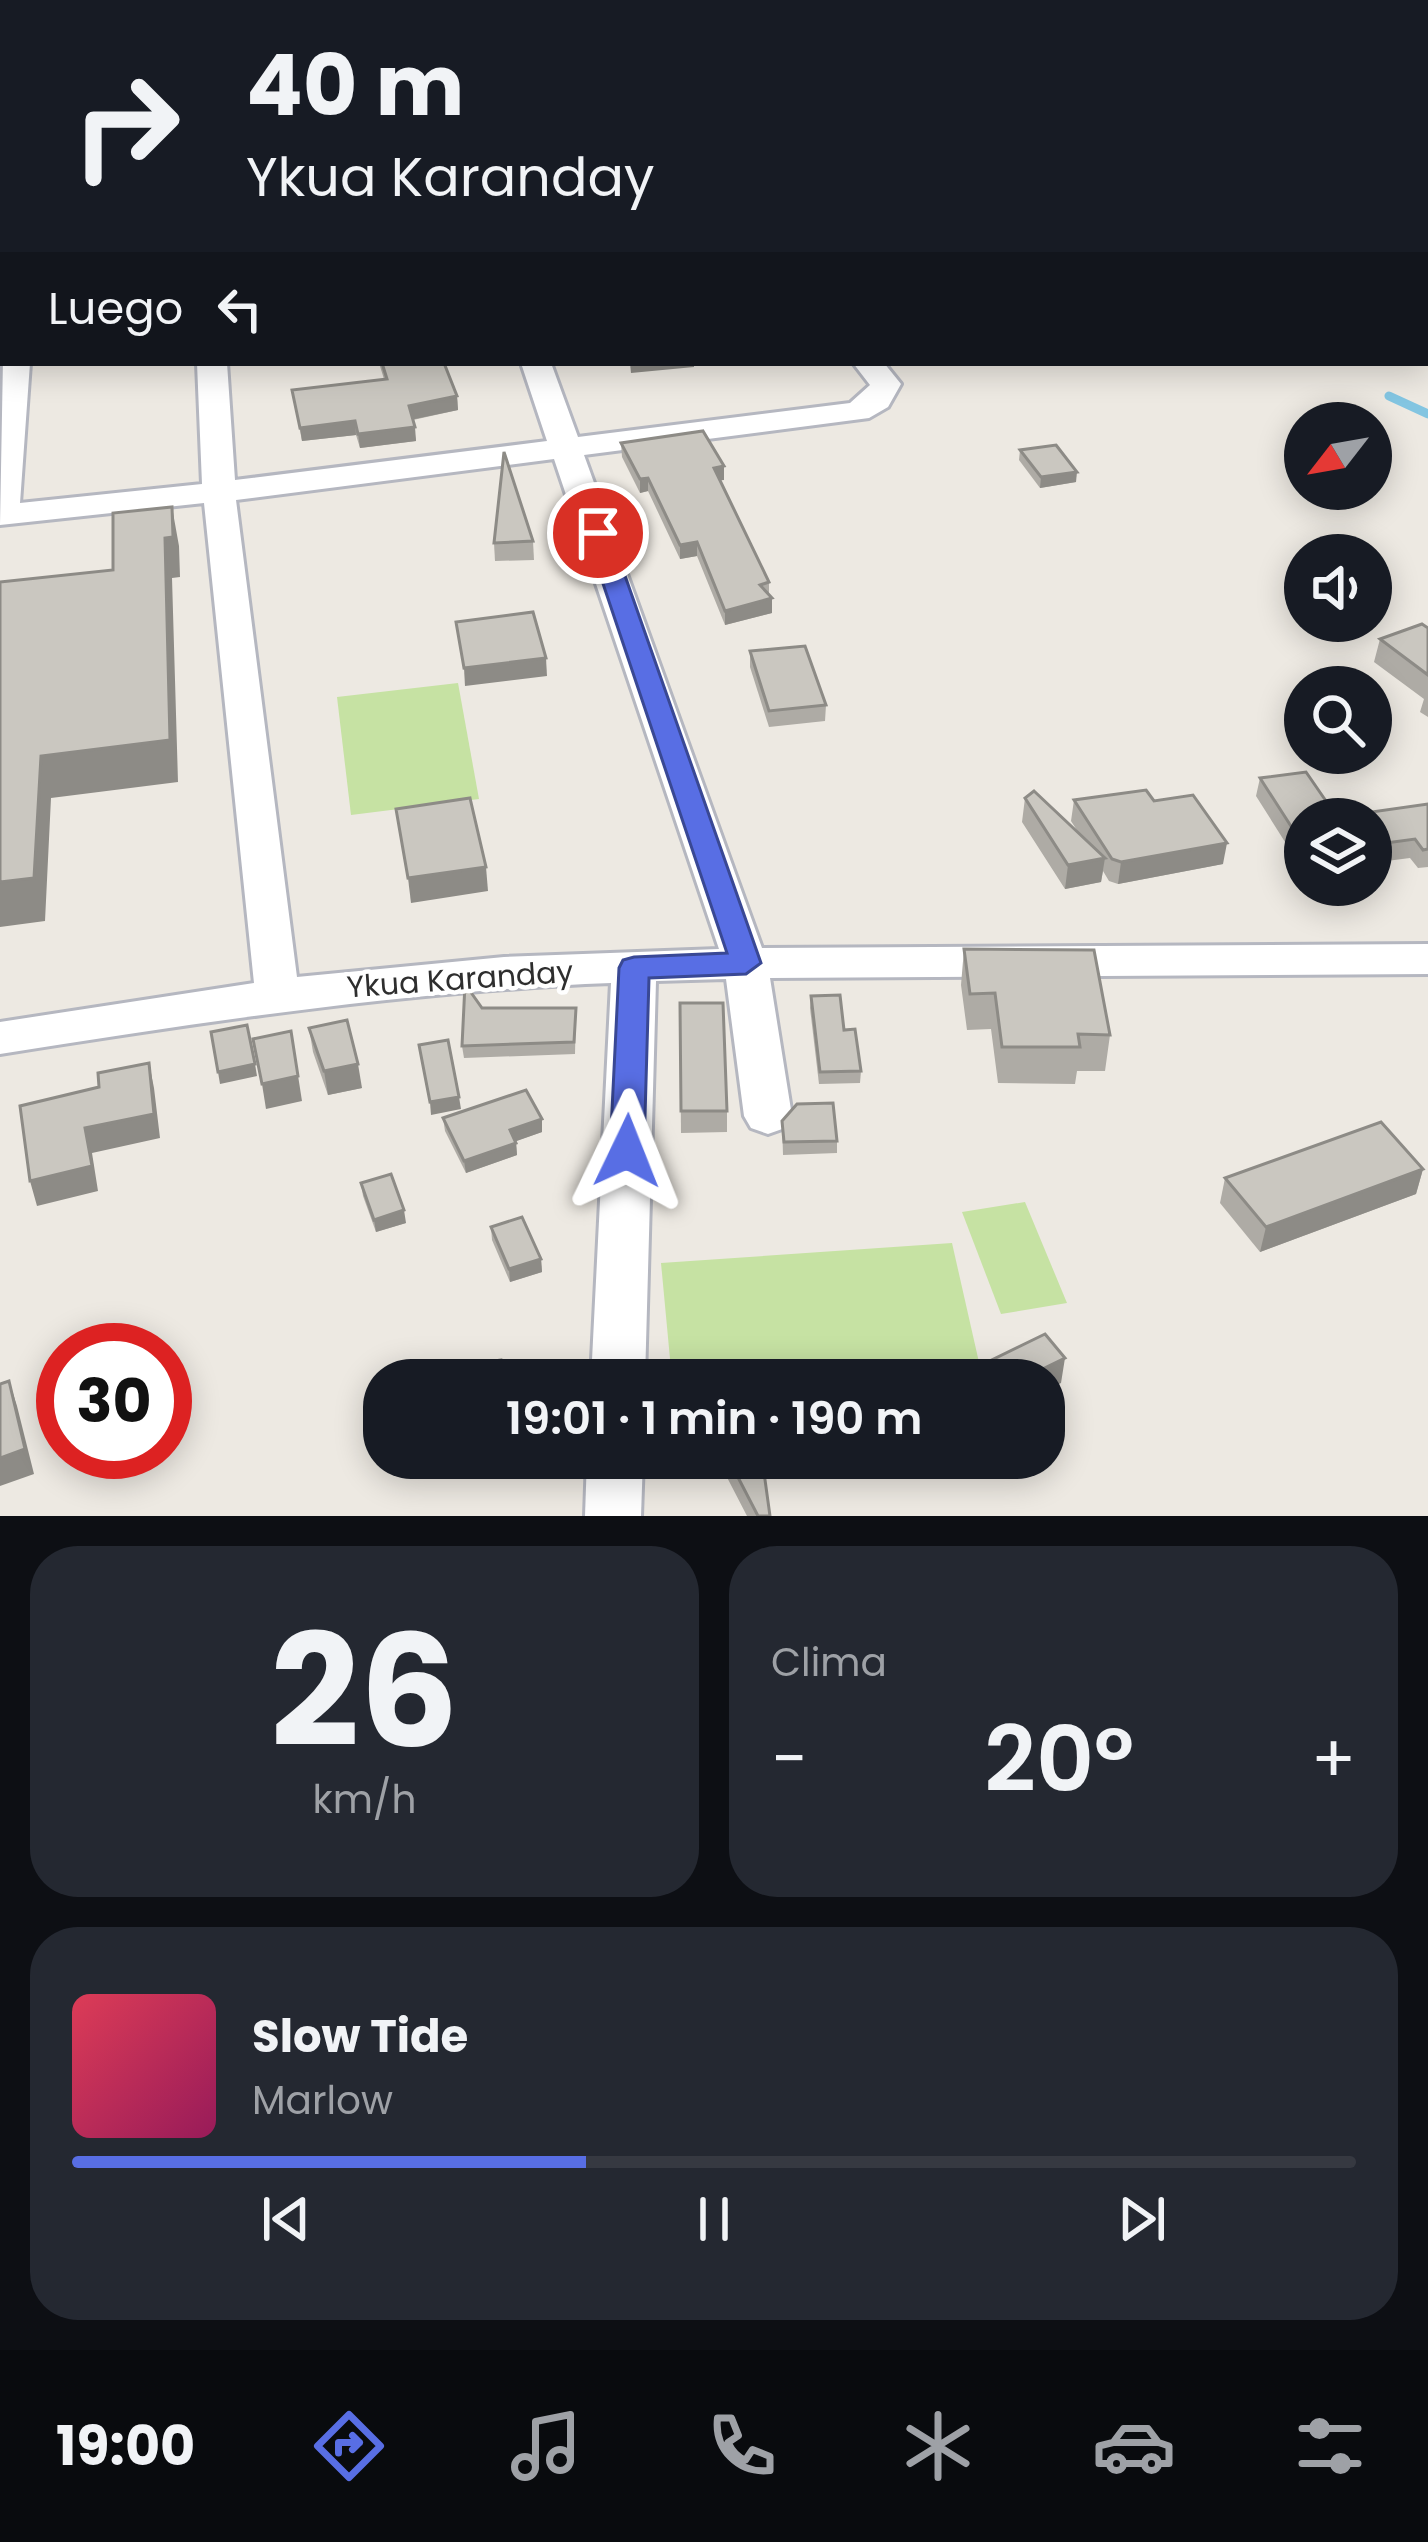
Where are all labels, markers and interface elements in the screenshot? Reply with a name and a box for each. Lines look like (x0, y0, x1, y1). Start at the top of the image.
text: 40 m (246, 27, 464, 144)
icon: right (48, 48, 204, 204)
text: Ykua Karanday (246, 139, 654, 215)
icon: left (207, 276, 273, 342)
text: Luego (48, 277, 183, 340)
north arrow (1284, 402, 1392, 510)
map controls (1284, 402, 1392, 906)
pin (547, 482, 649, 584)
icon: arrive (565, 500, 631, 566)
button: sound (1284, 534, 1392, 642)
button: search (1284, 666, 1392, 774)
button: layers (1284, 798, 1392, 906)
street label: Ykua Karanday (345, 950, 575, 1008)
position arrow (564, 1088, 690, 1214)
speed limit sign: 30 (36, 1323, 192, 1479)
text: 19:01 · 1 min · 190 m (506, 1387, 922, 1450)
text: 26 (270, 1582, 459, 1801)
text: Clima (771, 1635, 887, 1690)
text: 20° (984, 1696, 1134, 1823)
text: − (771, 1713, 807, 1805)
text: + (1311, 1713, 1356, 1805)
text: km/h (313, 1772, 416, 1827)
text: Slow Tide (252, 2005, 468, 2068)
text: Marlow (252, 2073, 393, 2128)
icon: previous (253, 2186, 319, 2252)
icon: pause (681, 2186, 747, 2252)
icon: next (1109, 2186, 1175, 2252)
icon: directions (307, 2404, 391, 2488)
icon: music (504, 2404, 588, 2488)
icon: phone (700, 2404, 784, 2488)
icon: climate (896, 2404, 980, 2488)
icon: car (1092, 2404, 1176, 2488)
icon: filters (1288, 2404, 1372, 2488)
text: 19:00 (56, 2408, 195, 2484)

